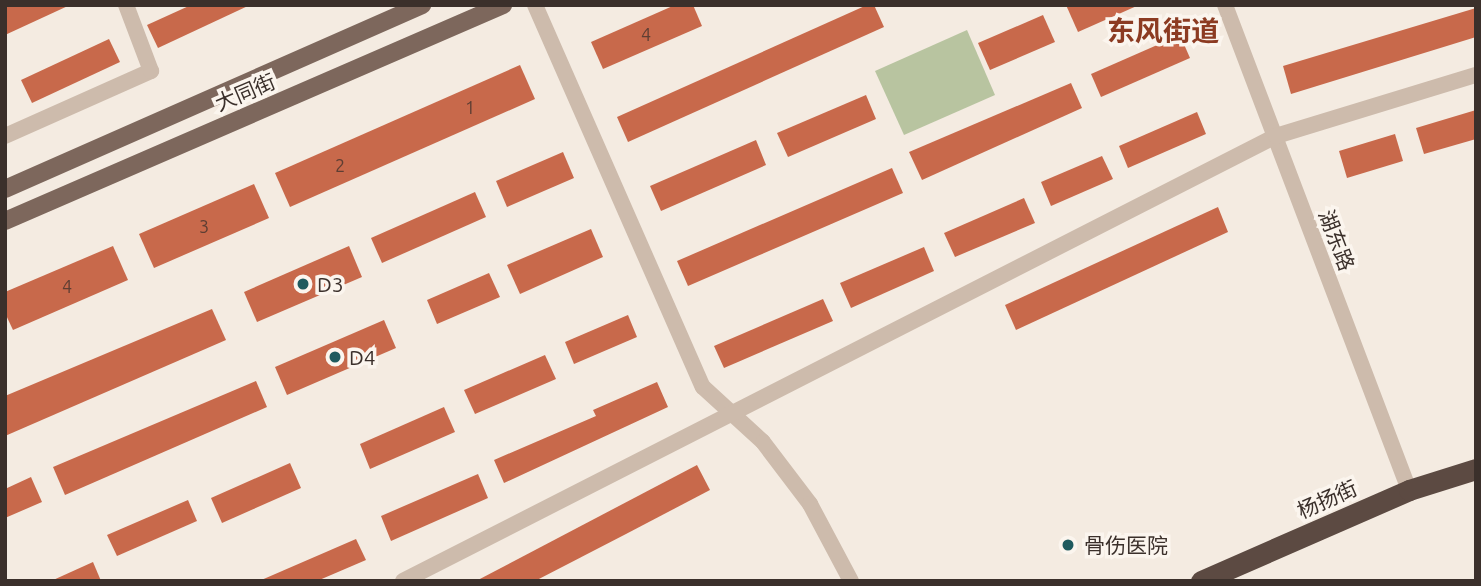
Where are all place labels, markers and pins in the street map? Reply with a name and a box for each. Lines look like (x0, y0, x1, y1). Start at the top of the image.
place label: D3 (317, 271, 344, 297)
marker: D3 (295, 276, 311, 292)
place label: D4 (349, 344, 376, 370)
marker: D4 (327, 349, 343, 365)
place label: 骨伤医院 (1084, 532, 1168, 558)
marker: 骨伤医院 (1058, 535, 1078, 555)

